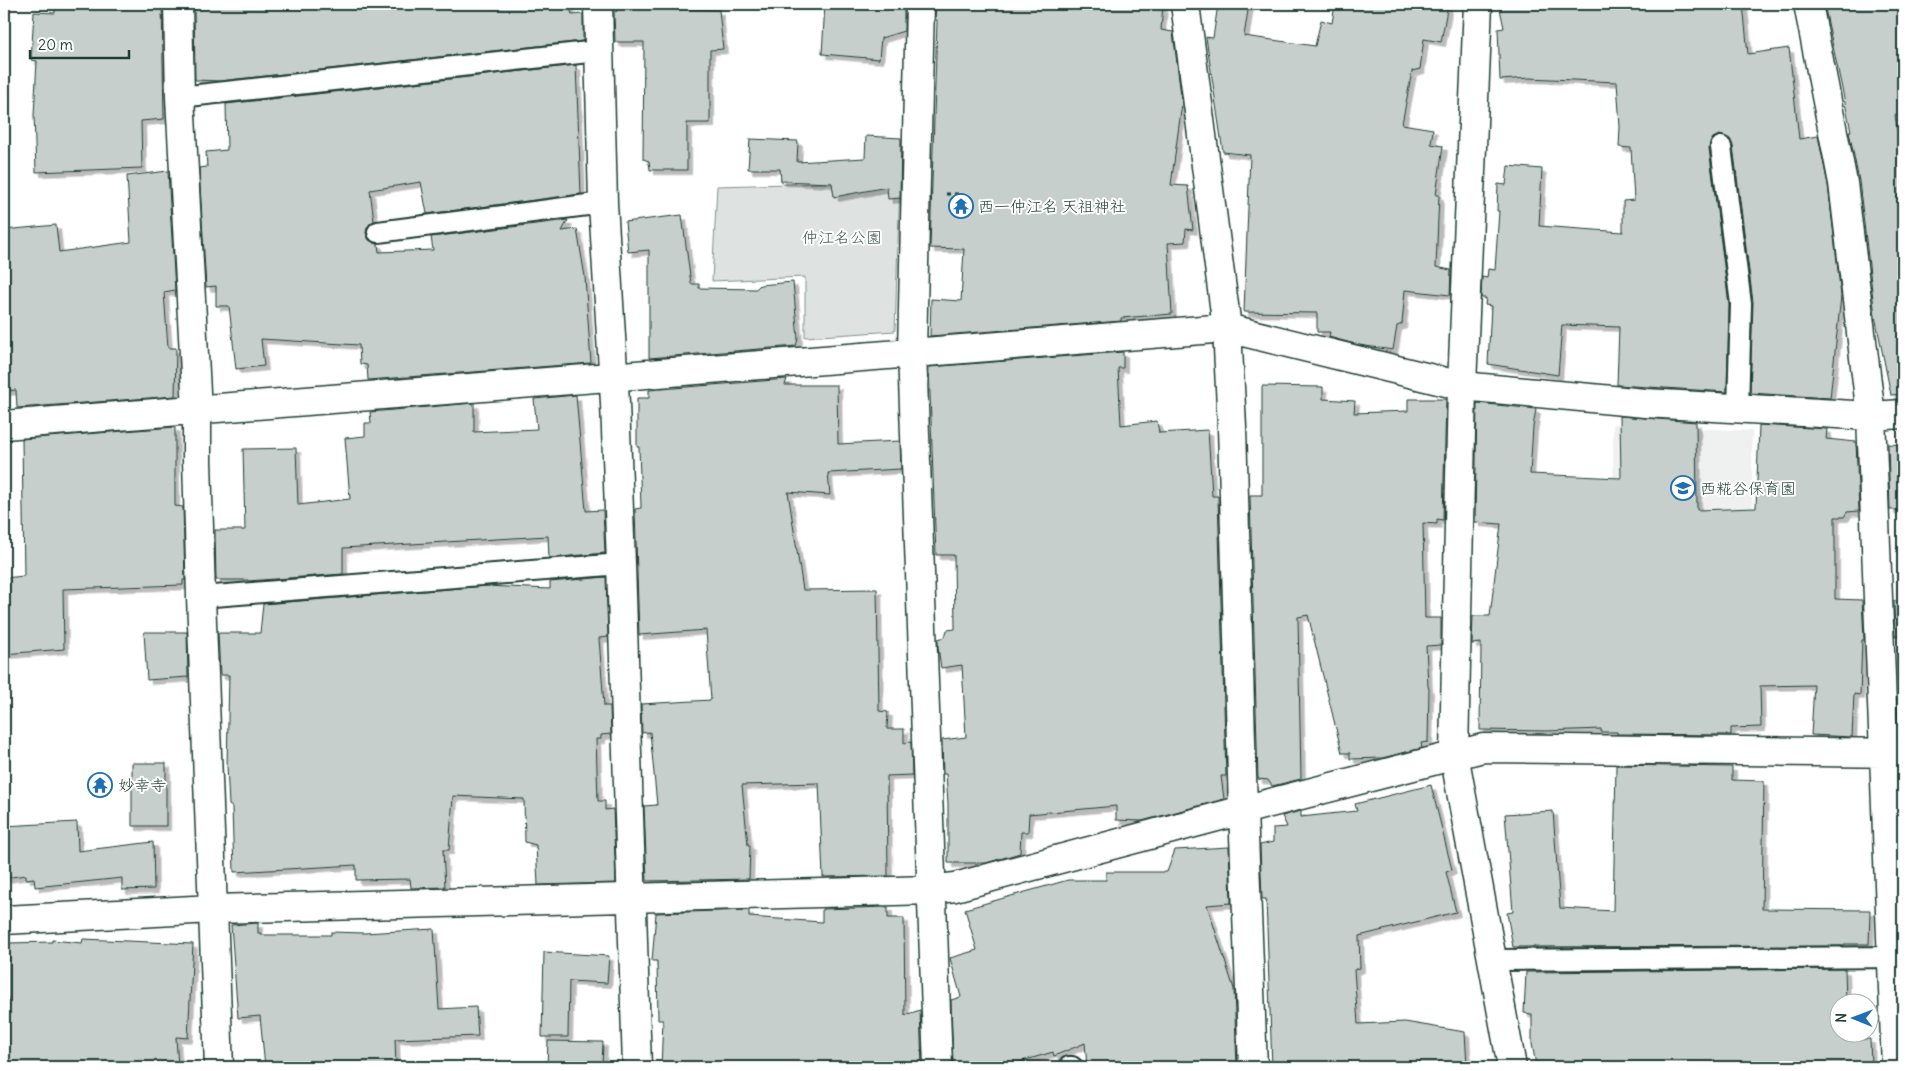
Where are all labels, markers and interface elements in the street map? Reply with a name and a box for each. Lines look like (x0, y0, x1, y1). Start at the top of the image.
scale bar (30, 28, 129, 60)
text: 20 m (38, 35, 73, 54)
temple icon: 西一仲江名 天祖神社 (948, 193, 974, 219)
place label: 西一仲江名 天祖神社 (978, 196, 1126, 216)
park label: 仲江名公園 (802, 227, 882, 247)
school or university icon: 西糀谷保育園 (1670, 475, 1696, 501)
place label: 西糀谷保育園 (1700, 478, 1796, 498)
temple icon: 妙幸寺 (87, 772, 113, 798)
place label: 妙幸寺 (118, 775, 166, 795)
north arrow (1830, 994, 1880, 1044)
text: N (1832, 1013, 1850, 1023)

